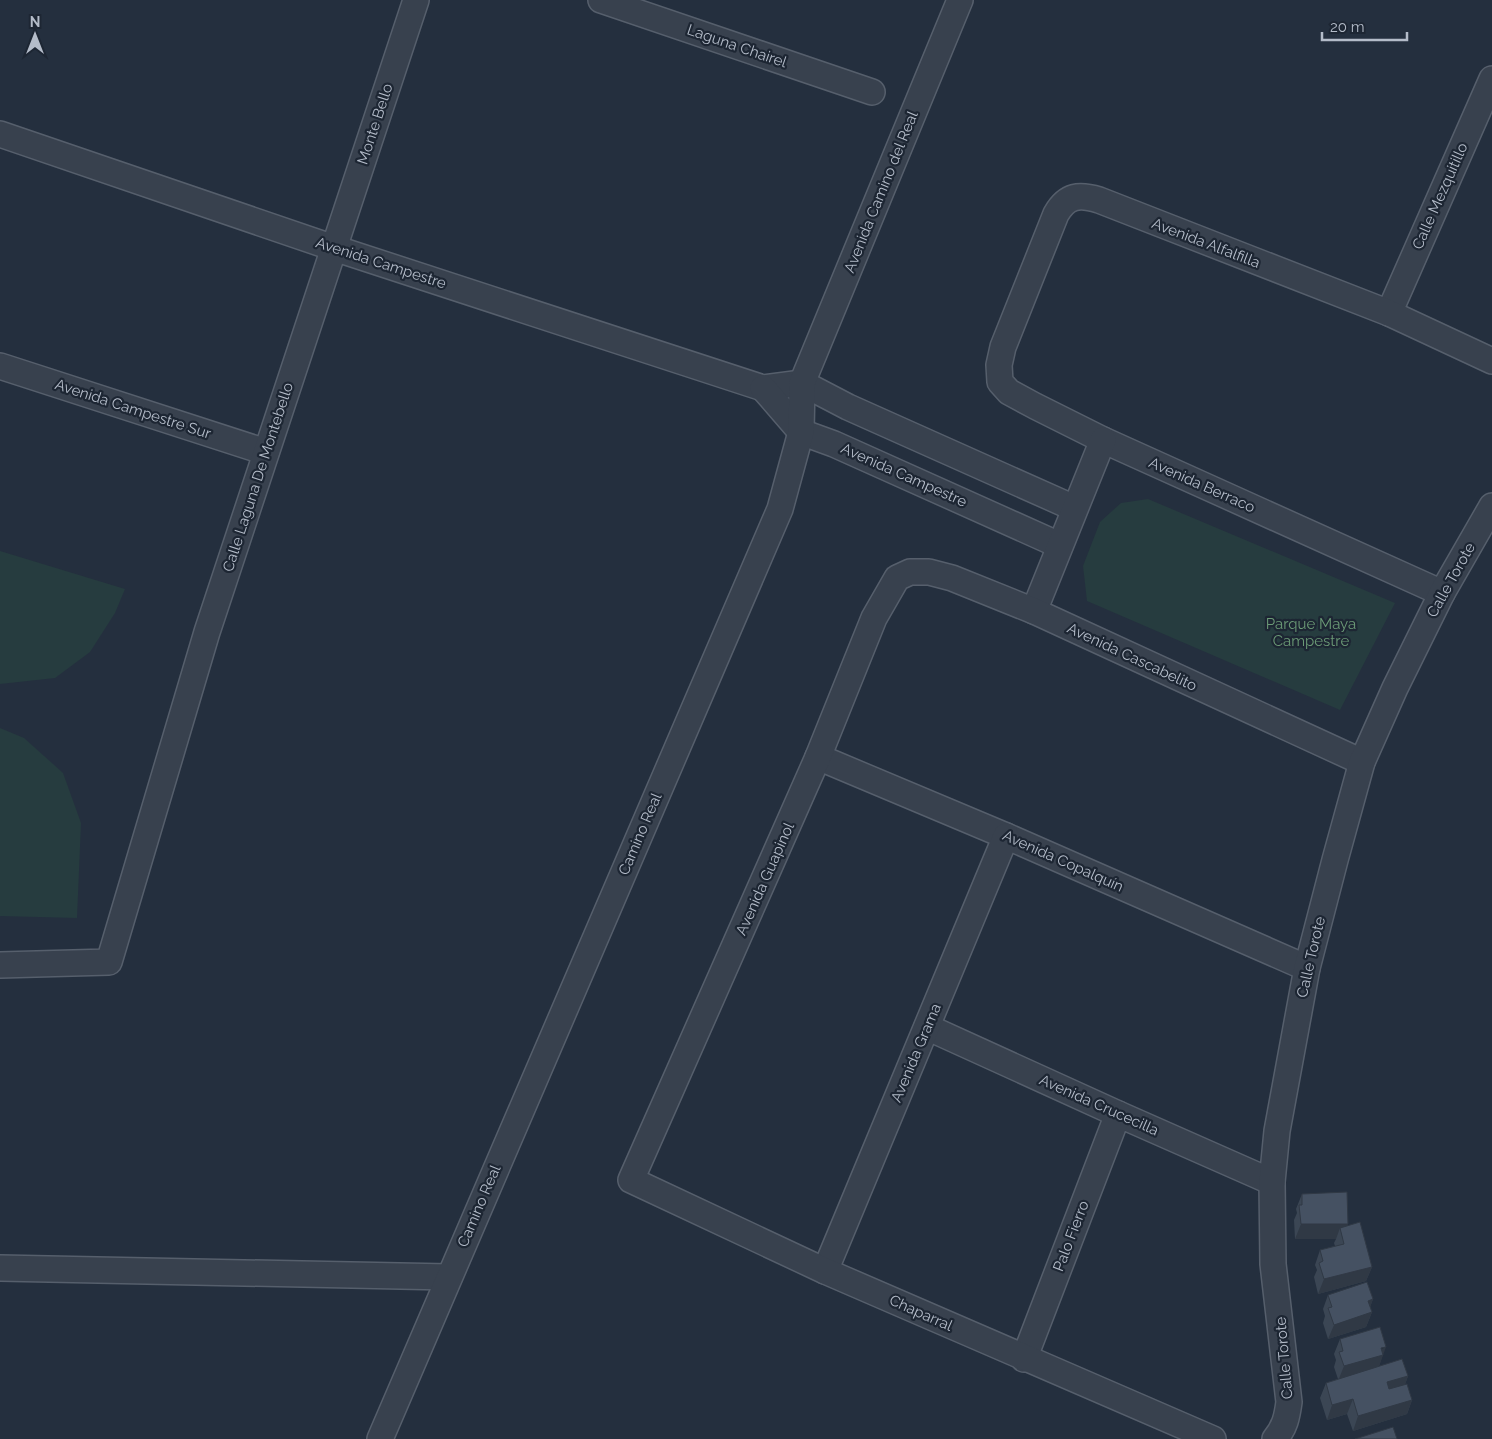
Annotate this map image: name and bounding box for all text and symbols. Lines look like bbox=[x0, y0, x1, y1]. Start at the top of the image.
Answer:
north arrow bbox=[10, 10, 60, 60]
scale bar bbox=[1322, 10, 1407, 42]
text: N bbox=[30, 14, 40, 30]
text: 20 m bbox=[1330, 18, 1365, 36]
street label: Laguna Chairel bbox=[685, 21, 790, 72]
street label: Monte Bello bbox=[353, 81, 397, 167]
street label: Avenida Camino del Real bbox=[840, 108, 922, 275]
street label: Calle Mezquitillo bbox=[1408, 140, 1472, 252]
street label: Avenida Alfalfilla bbox=[1149, 214, 1263, 272]
street label: Avenida Campestre bbox=[314, 233, 449, 293]
street label: Avenida Campestre Sur bbox=[53, 375, 214, 443]
street label: Calle Laguna De Montebello bbox=[219, 380, 297, 574]
street label: Avenida Campestre bbox=[838, 439, 970, 511]
street label: Avenida Berraco bbox=[1146, 454, 1258, 516]
street label: Calle Torote bbox=[1423, 539, 1479, 621]
park label: Parque Maya Campestre bbox=[1266, 615, 1356, 650]
street label: Avenida Cascabelito bbox=[1064, 619, 1200, 695]
street label: Camino Real bbox=[615, 789, 666, 878]
street label: Avenida Guapinol bbox=[732, 819, 798, 938]
street label: Avenida Copalquín bbox=[1000, 826, 1126, 896]
street label: Calle Torote bbox=[1293, 914, 1329, 999]
street label: Avenida Grama bbox=[887, 1001, 945, 1105]
street label: Avenida Crucecilla bbox=[1037, 1071, 1161, 1139]
street label: Camino Real bbox=[454, 1161, 505, 1250]
street label: Palo Fierro bbox=[1049, 1198, 1093, 1274]
street label: Chaparral bbox=[887, 1291, 956, 1335]
street label: Calle Torote bbox=[1271, 1316, 1297, 1400]

